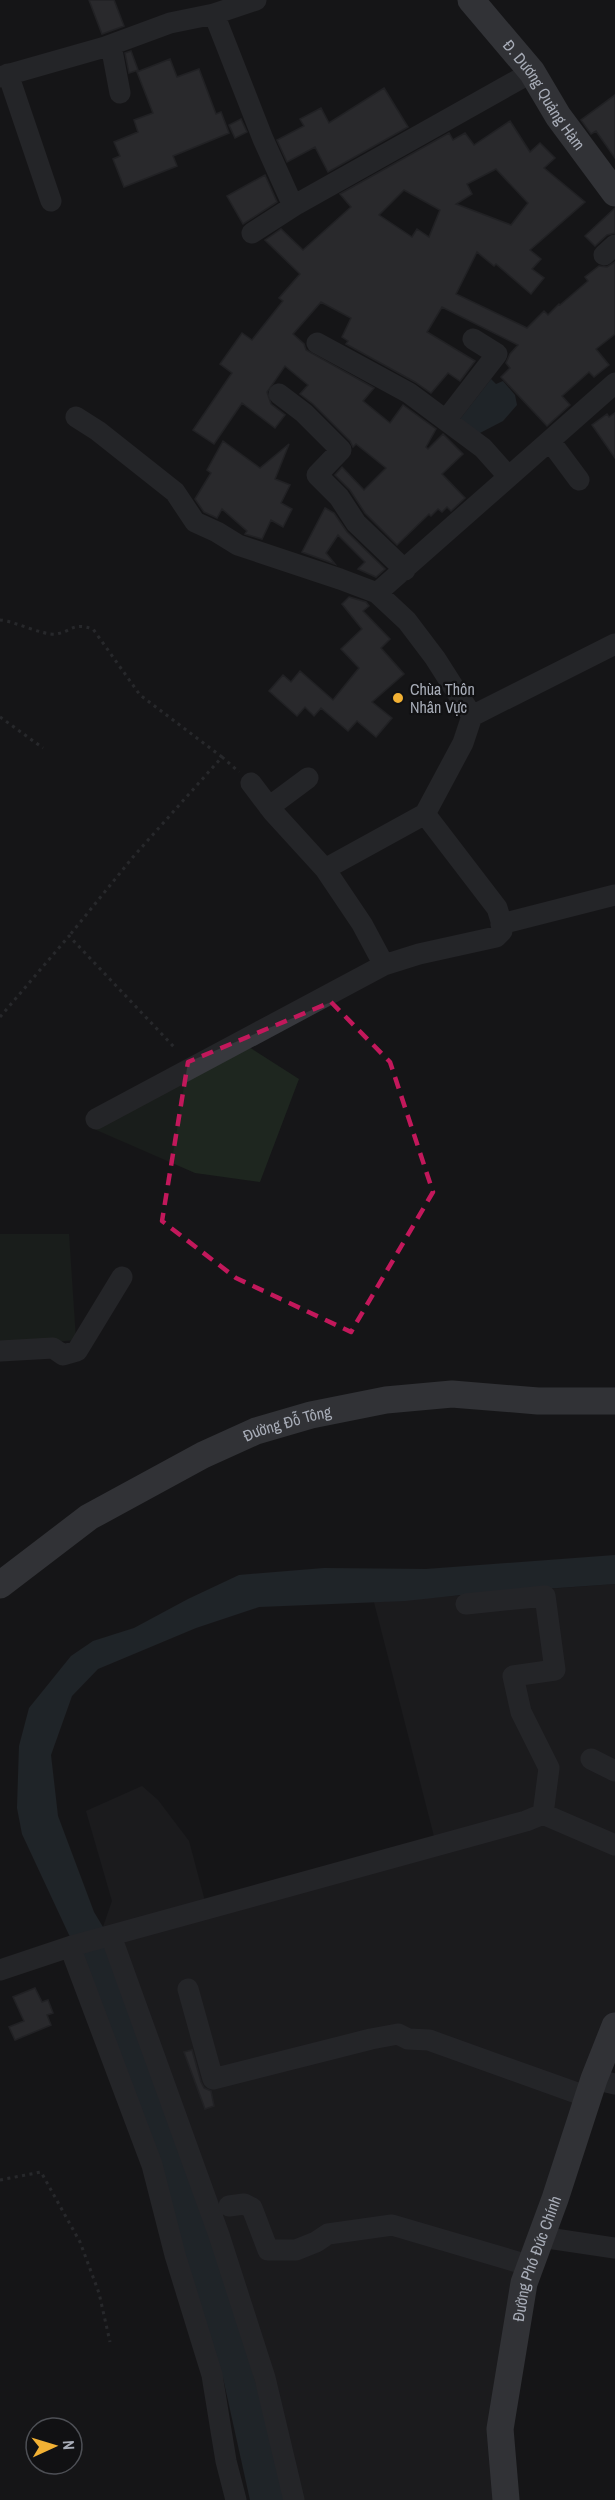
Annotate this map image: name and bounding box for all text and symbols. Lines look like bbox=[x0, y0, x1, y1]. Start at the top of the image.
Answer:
street label: Đ. Dương Quảng Hàm bbox=[498, 35, 590, 154]
place label: Chùa Thôn Nhân Vực bbox=[410, 678, 475, 718]
marker: Chùa Thôn Nhân Vực bbox=[391, 691, 405, 705]
street label: Đường Đỗ Tông bbox=[239, 1400, 334, 1447]
street label: Đường Phó Đức Chính bbox=[507, 2192, 566, 2323]
north arrow bbox=[24, 2416, 84, 2476]
text: N bbox=[58, 2439, 80, 2450]

